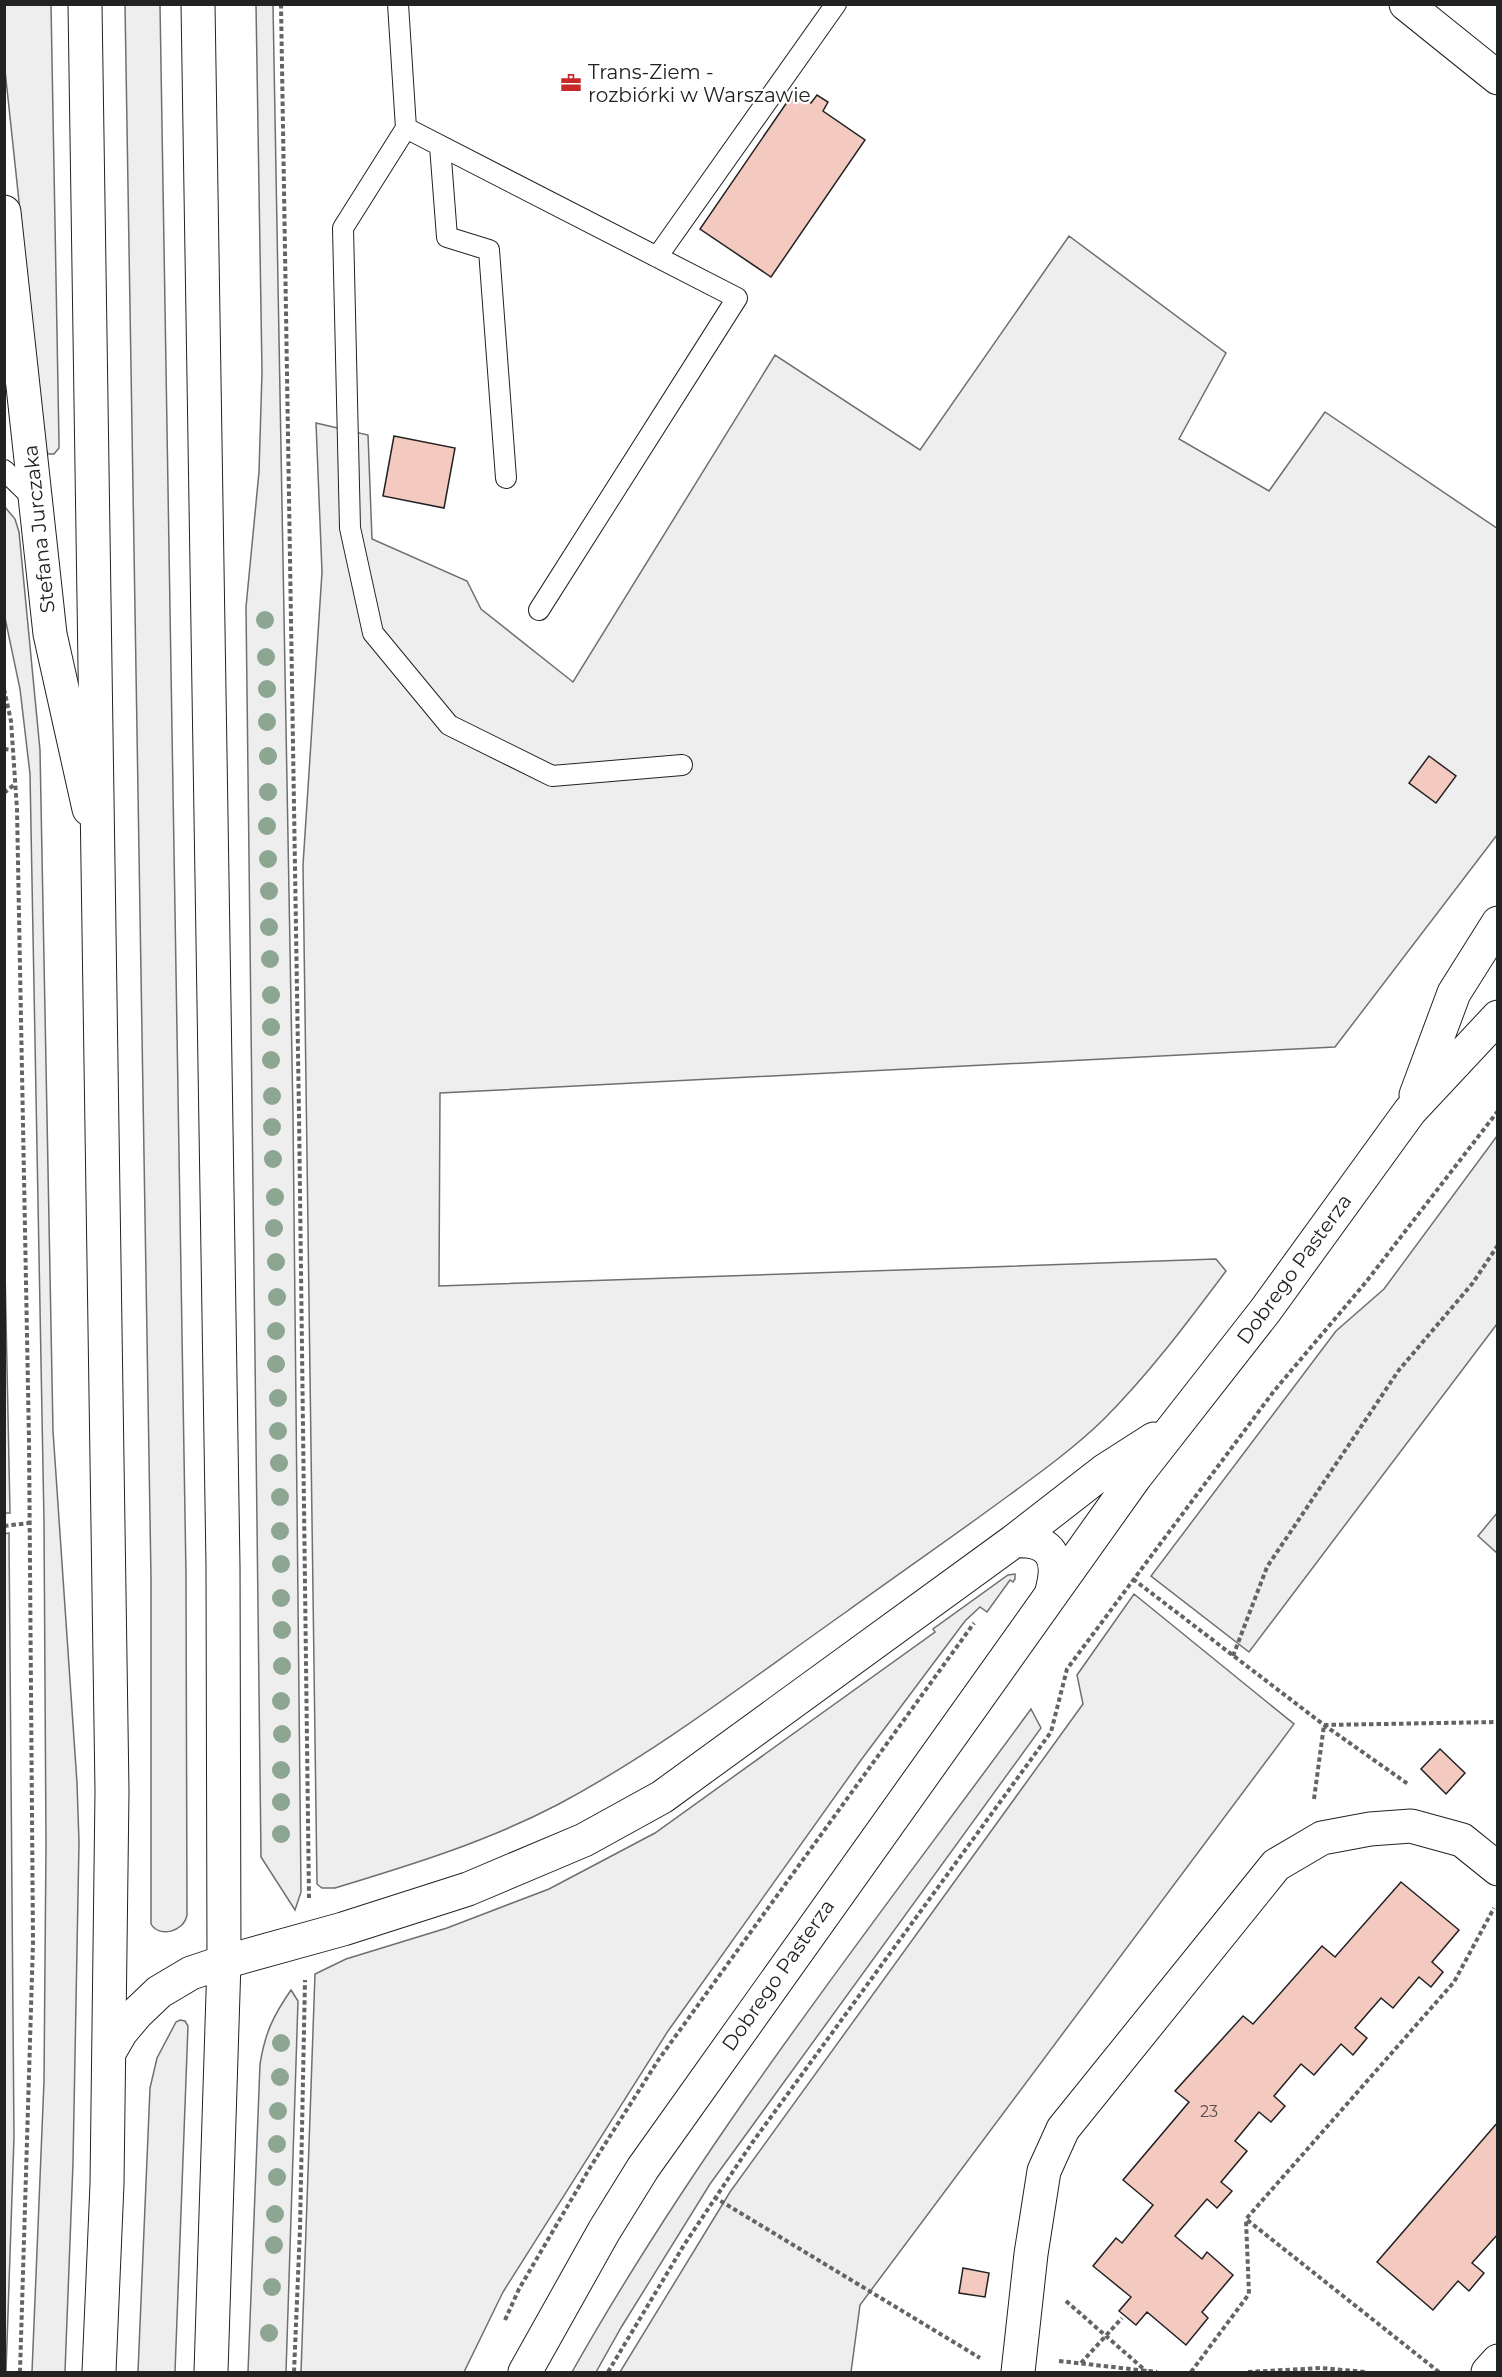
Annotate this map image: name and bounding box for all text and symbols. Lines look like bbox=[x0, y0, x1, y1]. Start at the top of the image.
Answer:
place label: Trans-Ziem - rozbiórki w Warszawie bbox=[588, 60, 811, 107]
office icon: Trans-Ziem - rozbiórki w Warszawie bbox=[559, 71, 583, 95]
street label: Stefana Jurczaka bbox=[18, 444, 60, 614]
street label: Dobrego Pasterza bbox=[1232, 1189, 1356, 1349]
street label: Dobrego Pasterza bbox=[717, 1895, 839, 2055]
house number: 23 bbox=[1200, 2102, 1218, 2121]

